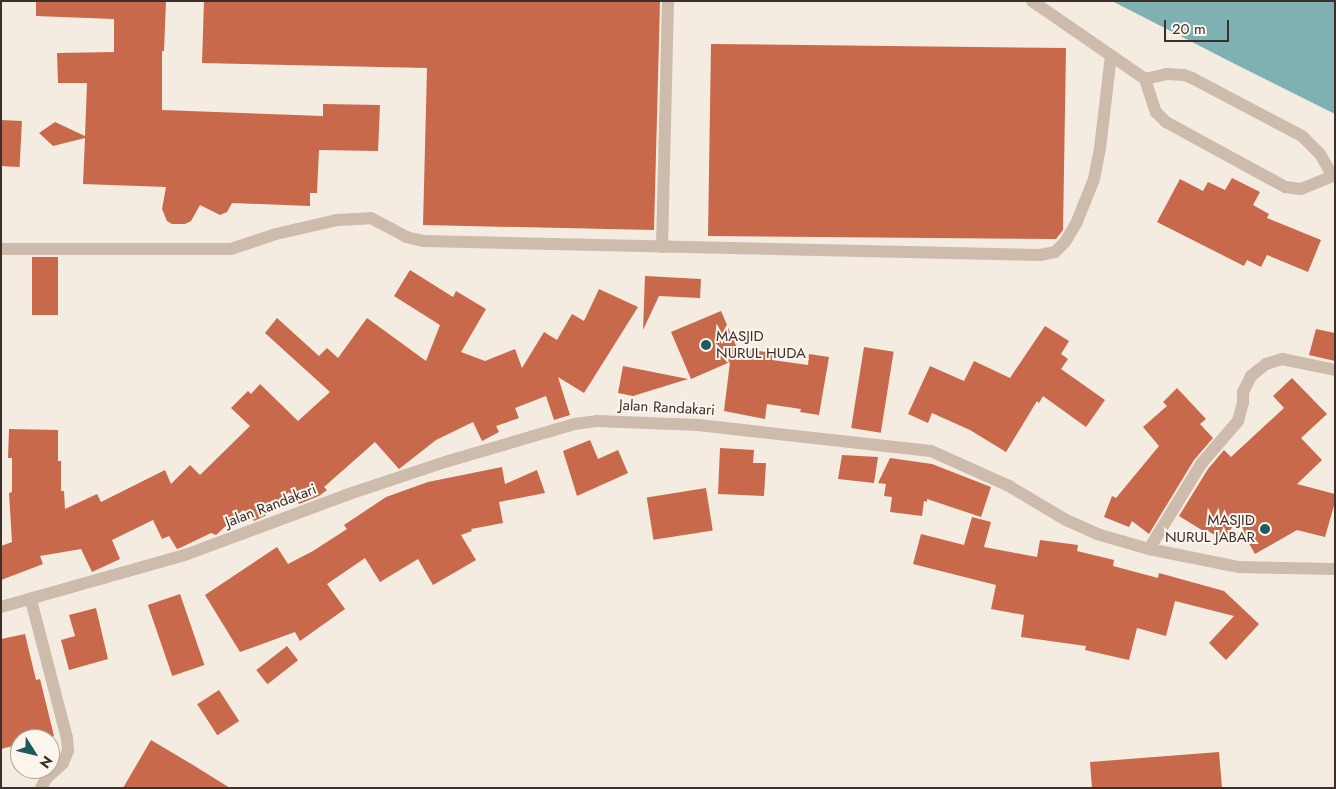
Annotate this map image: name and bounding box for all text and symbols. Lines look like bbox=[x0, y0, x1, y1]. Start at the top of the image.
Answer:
scale bar bbox=[1166, 10, 1231, 42]
text: 20 m bbox=[1172, 18, 1206, 40]
place label: MASJID NURUL HUDA bbox=[716, 327, 806, 362]
marker: MASJID NURUL HUDA bbox=[700, 339, 712, 351]
street label: Jalan Randakari bbox=[619, 397, 715, 419]
street label: Jalan Randakari bbox=[223, 480, 319, 532]
place label: MASJID NURUL JABAR bbox=[1165, 511, 1255, 546]
marker: MASJID NURUL JABAR bbox=[1259, 523, 1271, 535]
north arrow bbox=[10, 729, 60, 779]
text: N bbox=[35, 752, 58, 773]

